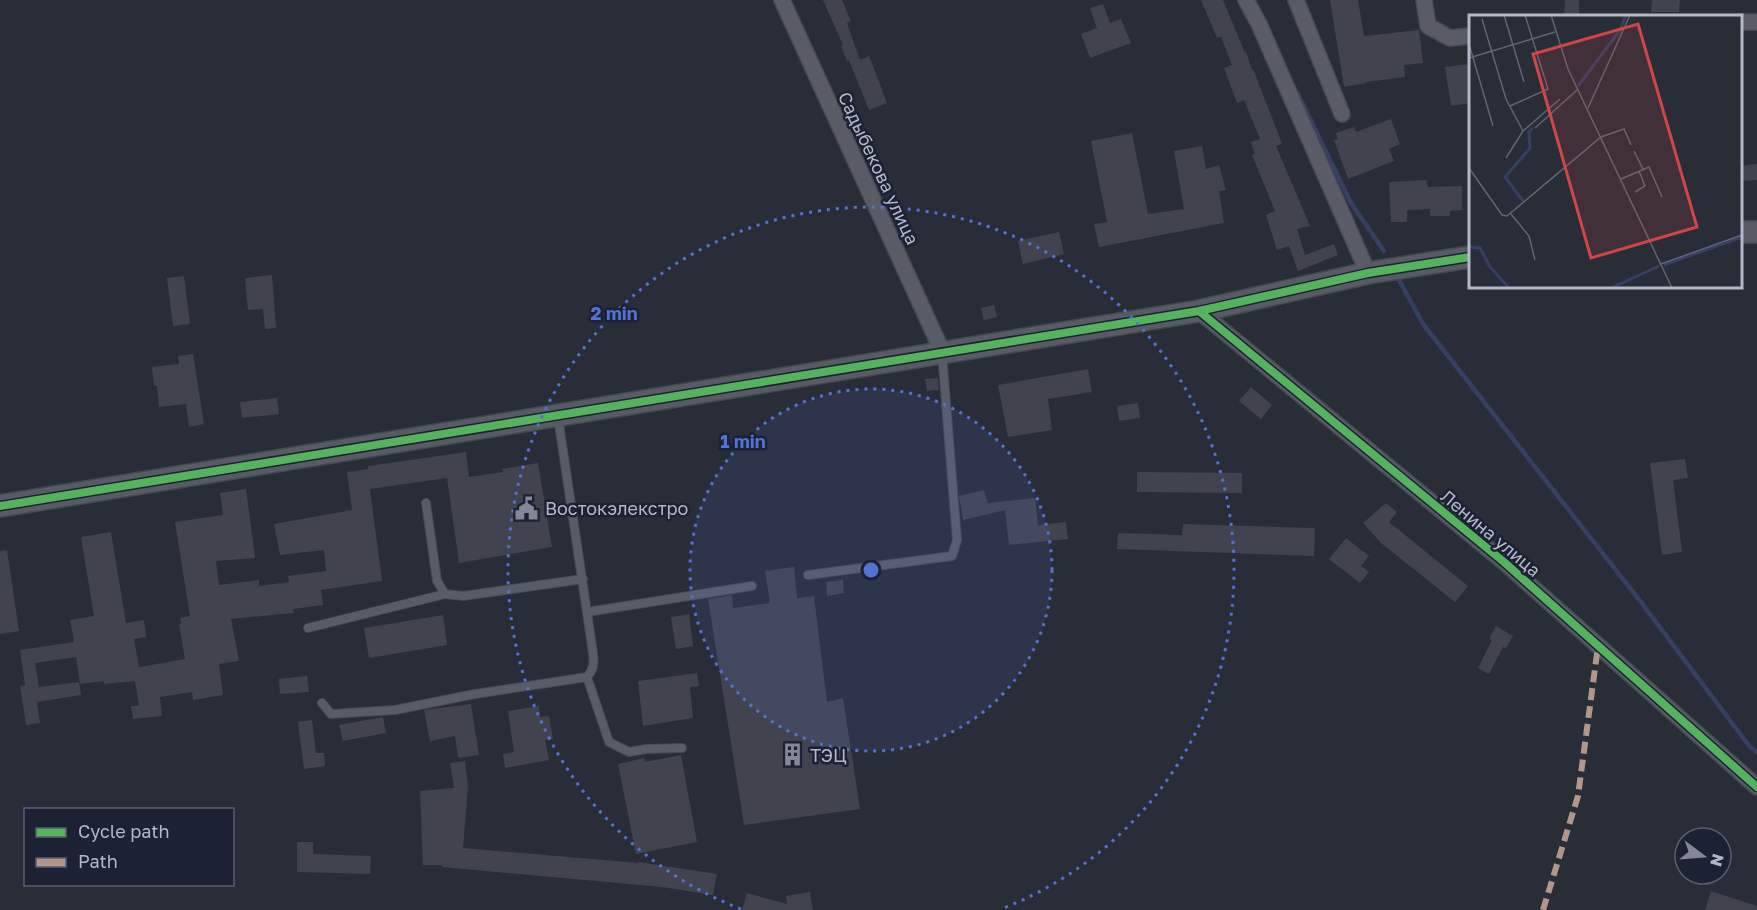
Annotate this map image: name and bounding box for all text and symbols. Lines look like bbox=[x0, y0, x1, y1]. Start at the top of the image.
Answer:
inset map bbox=[1469, 15, 1742, 288]
street label: Садыбекова улица bbox=[834, 88, 924, 248]
text: 2 min bbox=[590, 302, 638, 324]
text: 1 min bbox=[720, 430, 766, 452]
street label: Ленина улица bbox=[1437, 485, 1545, 581]
public building icon: Востокэлекстро bbox=[514, 495, 540, 521]
place label: Востокэлекстро bbox=[545, 497, 688, 519]
centre of rings bbox=[861, 560, 881, 580]
building icon: ТЭЦ bbox=[779, 742, 805, 768]
place label: ТЭЦ bbox=[810, 744, 847, 766]
legend bbox=[24, 808, 234, 886]
text: Cycle path bbox=[78, 820, 170, 842]
north arrow bbox=[1673, 826, 1733, 886]
text: Path bbox=[78, 850, 118, 872]
text: N bbox=[1706, 852, 1729, 869]

